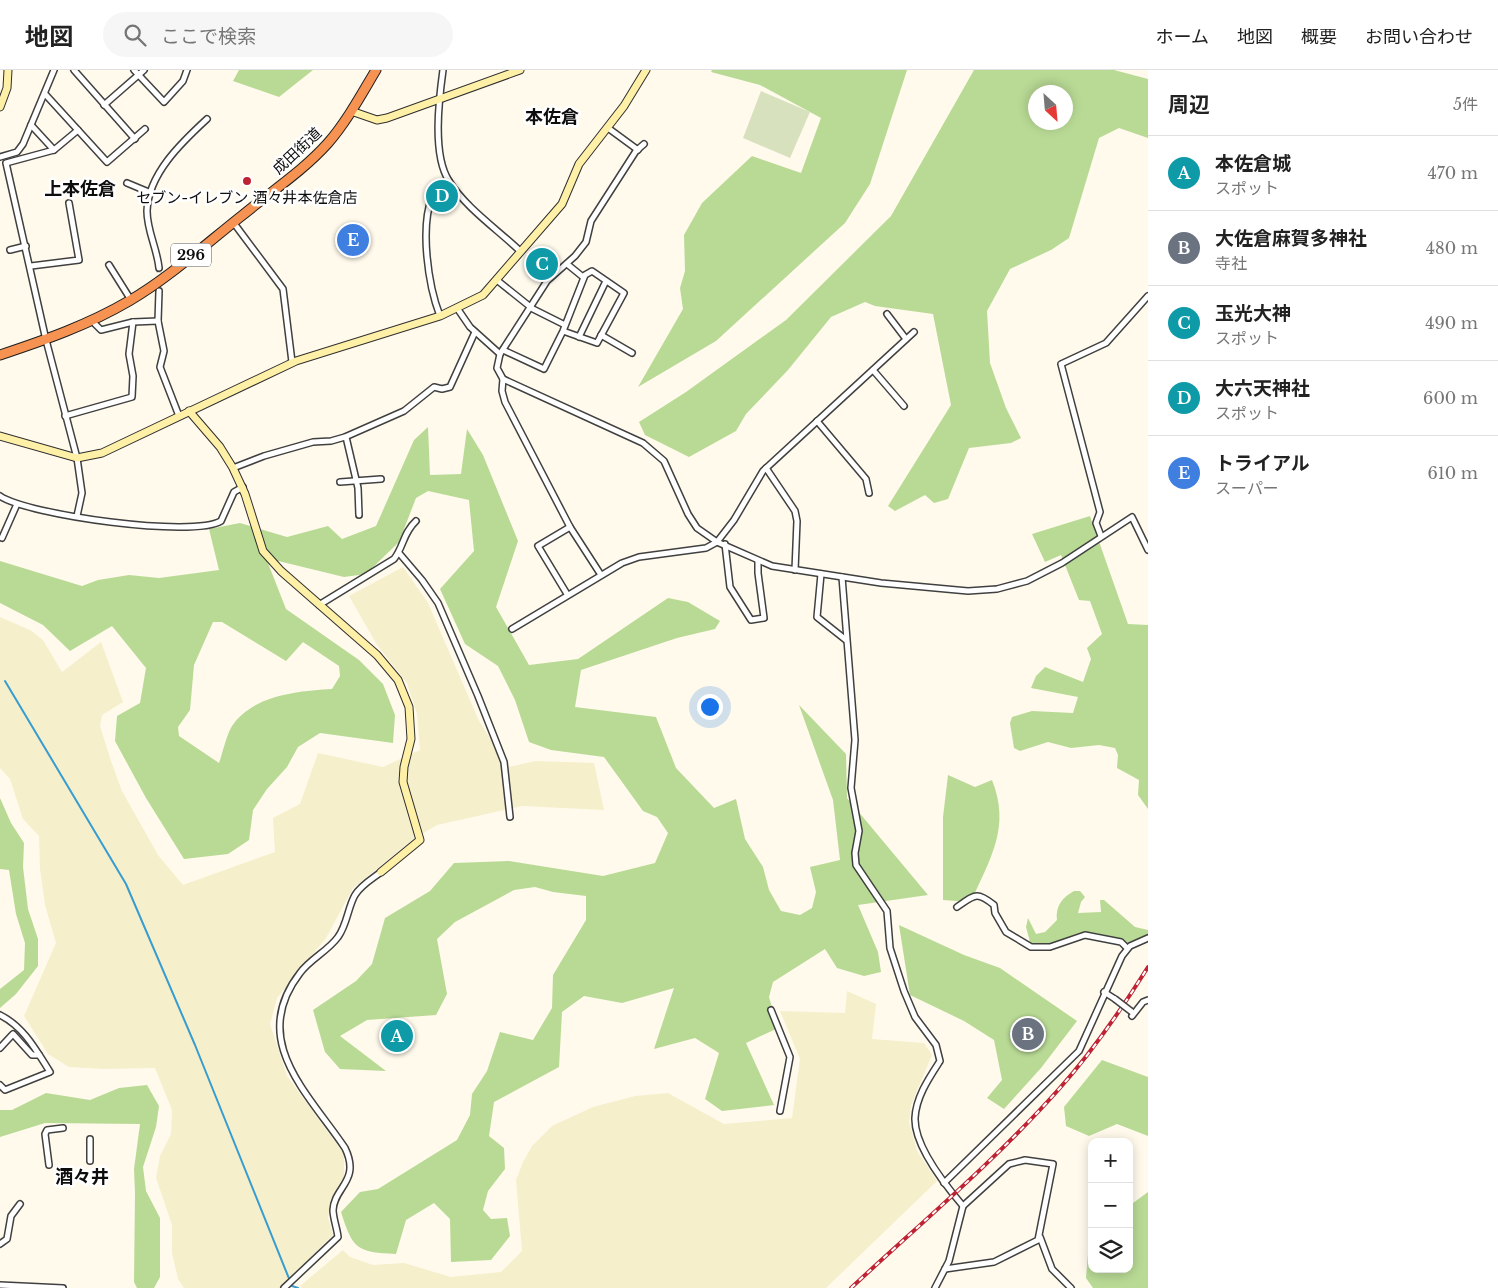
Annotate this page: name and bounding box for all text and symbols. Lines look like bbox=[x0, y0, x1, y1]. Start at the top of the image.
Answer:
search box bbox=[103, 12, 453, 57]
icon: search bbox=[121, 21, 149, 49]
text: 地図 bbox=[25, 22, 73, 51]
text: ここで検索 bbox=[161, 25, 256, 48]
text: ホーム bbox=[1156, 26, 1209, 48]
text: 地図 bbox=[1237, 26, 1273, 48]
text: 概要 bbox=[1301, 26, 1337, 48]
text: お問い合わせ bbox=[1365, 26, 1473, 48]
north arrow bbox=[1028, 85, 1073, 130]
text: 周辺 bbox=[1168, 92, 1210, 118]
text: 5件 bbox=[1453, 94, 1478, 114]
district label: 本佐倉 bbox=[525, 106, 579, 128]
street label: 成田街道 bbox=[268, 123, 325, 178]
text: 本佐倉城 bbox=[1215, 152, 1291, 175]
text: A bbox=[1178, 163, 1190, 183]
text: 470 m bbox=[1427, 163, 1478, 183]
marker: セブン-イレブン 酒々井本佐倉店 bbox=[241, 175, 253, 187]
pin: D bbox=[426, 177, 458, 215]
district label: 上本佐倉 bbox=[44, 178, 116, 200]
text: スポット bbox=[1215, 178, 1279, 198]
place label: セブン-イレブン 酒々井本佐倉店 bbox=[136, 188, 358, 207]
pin: E bbox=[337, 221, 369, 259]
text: 大佐倉麻賀多神社 bbox=[1215, 227, 1367, 250]
text: B bbox=[1178, 238, 1190, 258]
text: 480 m bbox=[1426, 238, 1478, 258]
road number: 296 bbox=[171, 244, 211, 266]
pin: C bbox=[526, 245, 558, 283]
text: 寺社 bbox=[1215, 253, 1247, 273]
text: 玉光大神 bbox=[1215, 302, 1291, 325]
text: C bbox=[1177, 313, 1191, 333]
text: 490 m bbox=[1425, 313, 1478, 333]
text: スポット bbox=[1215, 328, 1279, 348]
text: 大六天神社 bbox=[1215, 377, 1310, 400]
text: D bbox=[1177, 388, 1191, 408]
text: 600 m bbox=[1423, 388, 1478, 408]
text: スポット bbox=[1215, 403, 1279, 423]
text: トライアル bbox=[1215, 452, 1310, 475]
text: E bbox=[1178, 463, 1190, 483]
text: 610 m bbox=[1427, 463, 1478, 483]
text: スーパー bbox=[1215, 478, 1279, 498]
your location bbox=[697, 694, 723, 720]
pin: B bbox=[1012, 1015, 1044, 1053]
pin: A bbox=[381, 1017, 413, 1055]
map controls bbox=[1088, 1138, 1133, 1273]
button: + bbox=[1088, 1138, 1133, 1183]
district label: 酒々井 bbox=[55, 1166, 109, 1188]
button: − bbox=[1088, 1183, 1133, 1228]
button: layers bbox=[1088, 1228, 1133, 1273]

